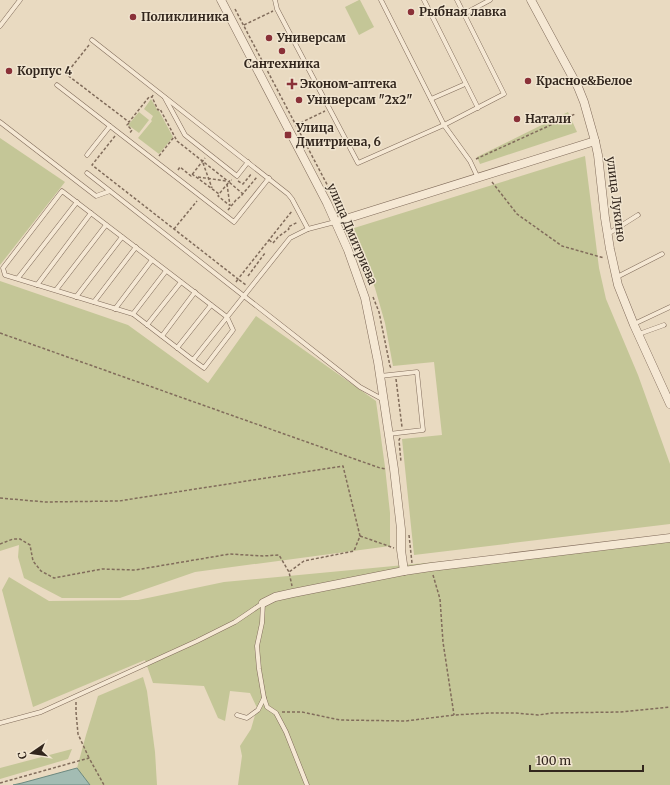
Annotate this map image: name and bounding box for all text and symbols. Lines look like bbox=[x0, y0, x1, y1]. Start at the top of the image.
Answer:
place label: Рыбная лавка bbox=[419, 4, 507, 19]
marker: Рыбная лавка bbox=[406, 7, 416, 17]
place label: Поликлиника bbox=[141, 9, 229, 24]
marker: Поликлиника bbox=[128, 12, 138, 22]
place label: Универсам bbox=[276, 30, 346, 45]
marker: Универсам bbox=[264, 33, 274, 43]
marker: Сантехника bbox=[277, 46, 287, 56]
place label: Сантехника bbox=[244, 56, 320, 71]
place label: Корпус 4 bbox=[17, 63, 72, 78]
marker: Корпус 4 bbox=[4, 66, 14, 76]
place label: Красное&Белое bbox=[536, 73, 633, 88]
place label: Эконом-аптека bbox=[300, 76, 397, 91]
marker: Красное&Белое bbox=[523, 76, 533, 86]
marker: Эконом-аптека bbox=[287, 79, 297, 89]
place label: Универсам "2x2" bbox=[306, 92, 413, 107]
marker: Универсам "2x2" bbox=[294, 95, 304, 105]
place label: Натали bbox=[525, 111, 572, 126]
marker: Натали bbox=[512, 114, 522, 124]
place label: Улица Дмитриева, 6 bbox=[295, 120, 381, 149]
marker: Улица Дмитриева, 6 bbox=[283, 130, 293, 140]
street label: улица Лукино bbox=[604, 155, 629, 242]
street label: улица Дмитриева bbox=[324, 181, 381, 287]
north arrow bbox=[12, 733, 52, 773]
scale bar bbox=[530, 747, 643, 773]
text: С bbox=[15, 750, 30, 760]
text: 100 m bbox=[536, 753, 571, 768]

